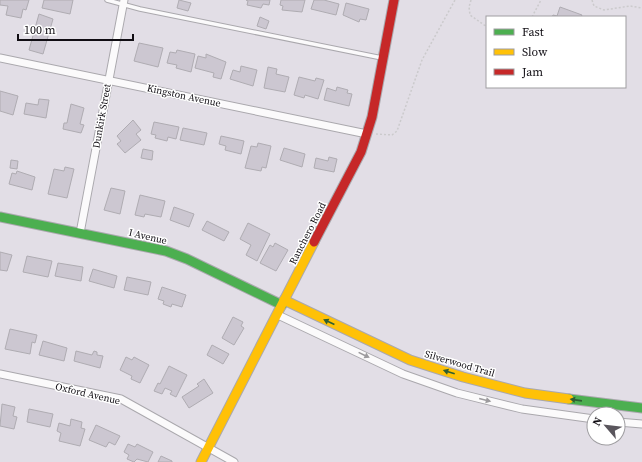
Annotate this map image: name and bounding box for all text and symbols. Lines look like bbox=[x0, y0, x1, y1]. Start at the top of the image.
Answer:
scale bar bbox=[18, 16, 133, 42]
legend bbox=[486, 16, 626, 88]
text: 100 m bbox=[24, 22, 56, 38]
text: Fast bbox=[522, 24, 544, 40]
text: Slow bbox=[522, 44, 548, 60]
text: Jam bbox=[521, 64, 543, 80]
street label: Kingston Avenue bbox=[146, 81, 222, 110]
street label: Dunkirk Street bbox=[89, 82, 114, 149]
street label: Ranchero Road bbox=[286, 200, 329, 267]
street label: I Avenue bbox=[127, 226, 168, 247]
one-way arrow bbox=[324, 319, 335, 325]
street label: Silverwood Trail bbox=[423, 347, 496, 380]
one-way arrow bbox=[358, 352, 369, 358]
one-way arrow bbox=[442, 369, 454, 375]
street label: Oxford Avenue bbox=[54, 380, 122, 407]
one-way arrow bbox=[479, 397, 491, 403]
one-way arrow bbox=[569, 397, 582, 403]
north arrow bbox=[586, 406, 626, 446]
text: N bbox=[589, 414, 606, 429]

